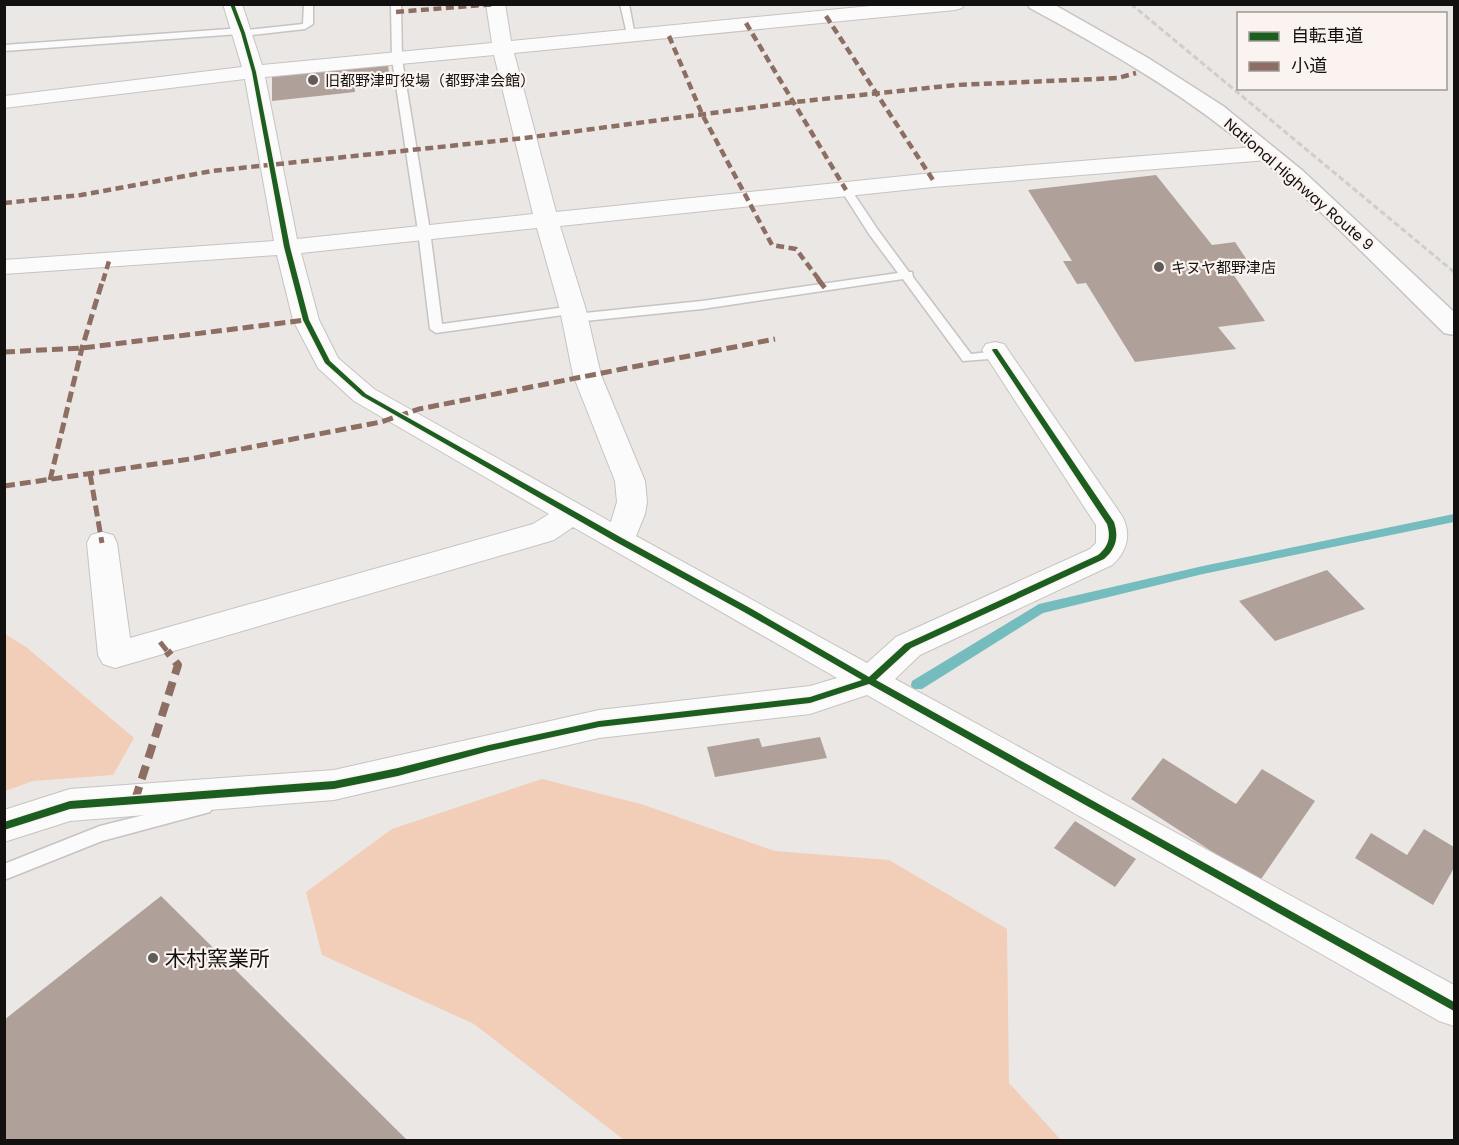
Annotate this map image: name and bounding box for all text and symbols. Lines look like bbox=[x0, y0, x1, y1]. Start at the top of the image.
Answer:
legend bbox=[1237, 12, 1447, 90]
text: 自転車道 bbox=[1291, 23, 1363, 48]
text: 小道 bbox=[1291, 53, 1327, 78]
place label: 旧都野津町役場（都野津会館） bbox=[325, 70, 535, 91]
marker: 旧都野津町役場（都野津会館） bbox=[306, 73, 320, 87]
street label: National Highway Route 9 bbox=[1220, 113, 1378, 255]
place label: キヌヤ都野津店 bbox=[1171, 257, 1276, 278]
marker: キヌヤ都野津店 bbox=[1152, 260, 1166, 274]
place label: 木村窯業所 bbox=[165, 944, 270, 973]
marker: 木村窯業所 bbox=[146, 951, 160, 965]

